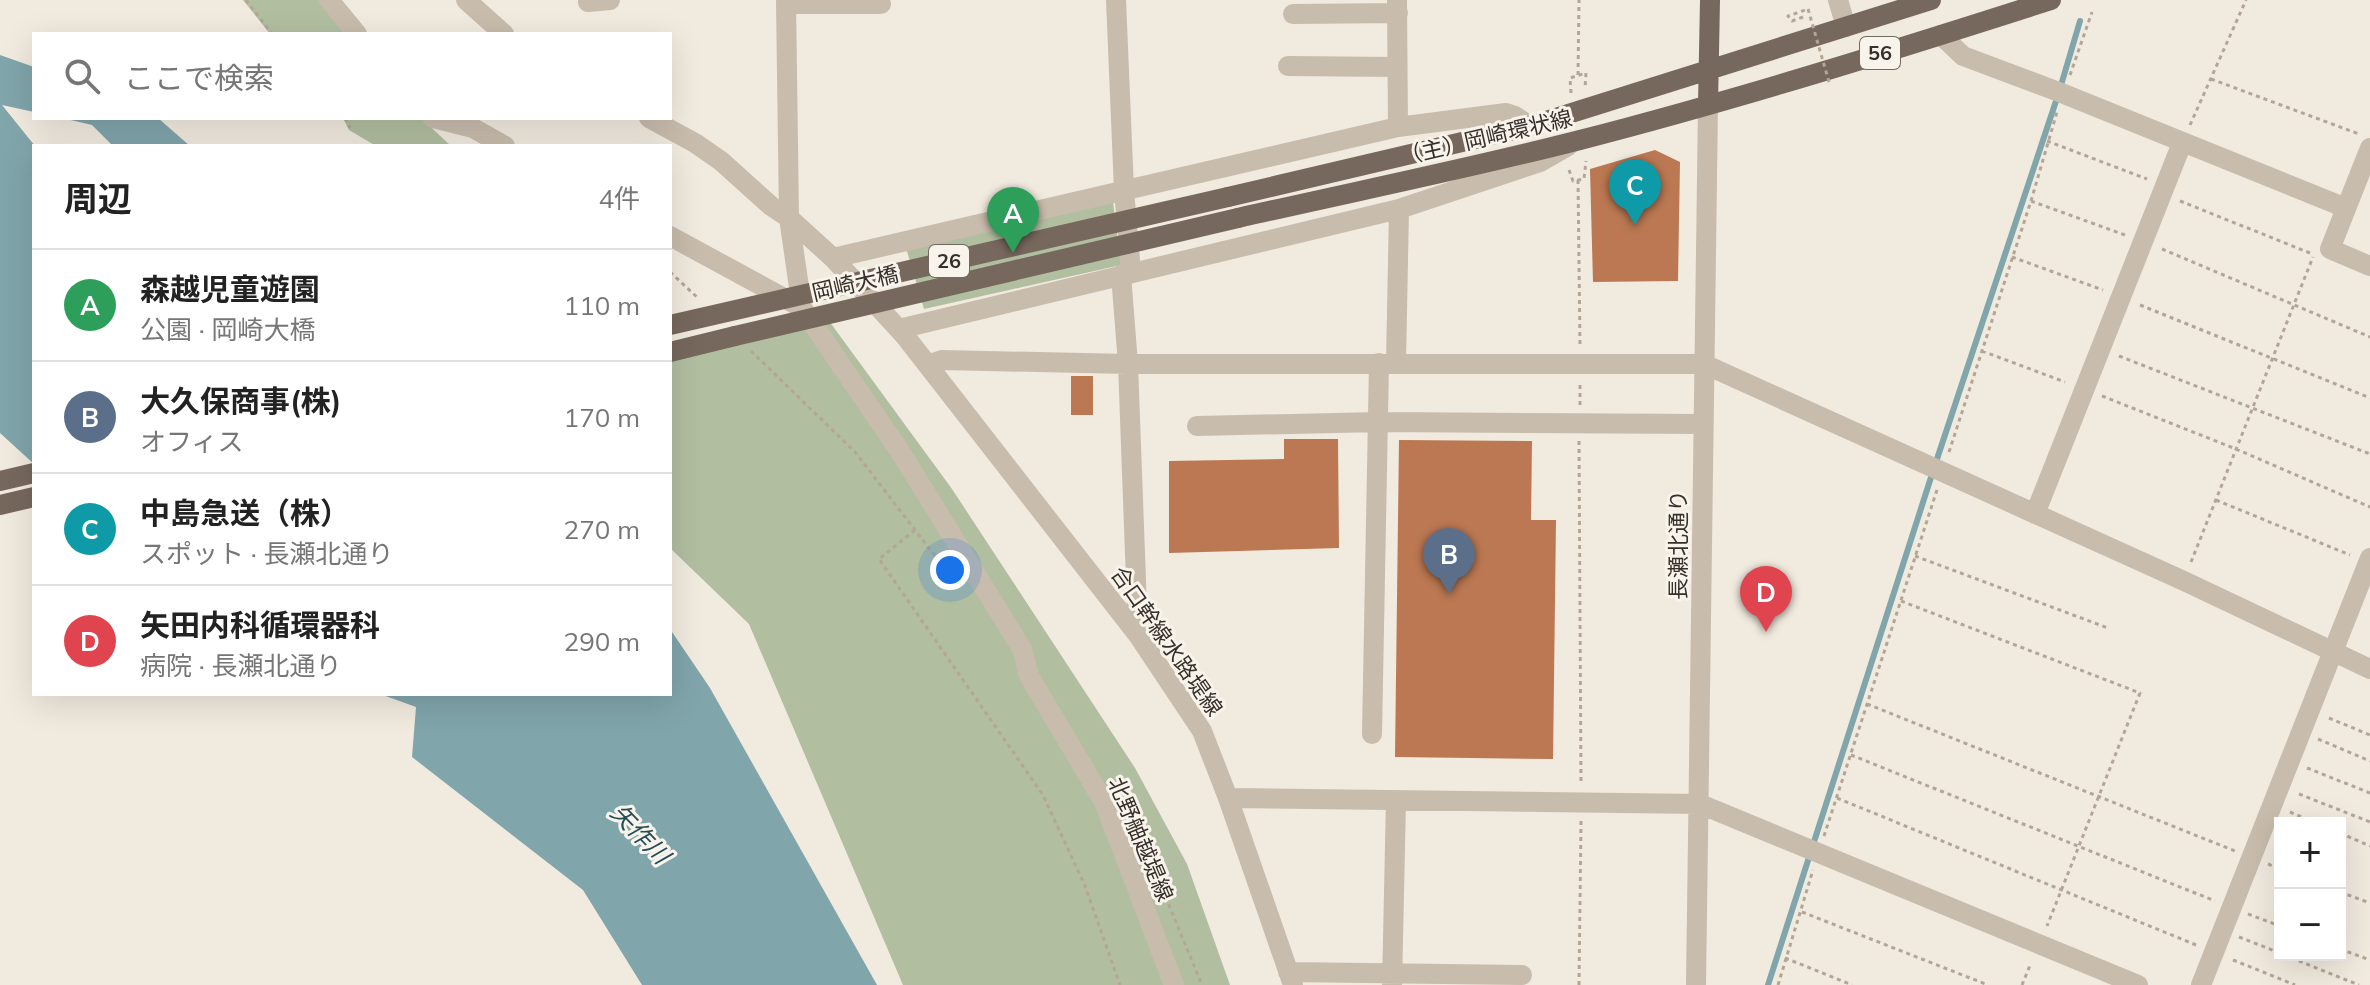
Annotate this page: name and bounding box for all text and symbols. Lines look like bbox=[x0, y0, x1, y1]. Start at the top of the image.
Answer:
search box bbox=[32, 32, 672, 120]
road number: 56 bbox=[1860, 37, 1900, 69]
icon: search bbox=[60, 54, 104, 98]
text: ここで検索 bbox=[124, 59, 274, 97]
street label: （主）岡崎環状線 bbox=[1397, 104, 1575, 170]
pin: C bbox=[1609, 159, 1661, 225]
text: 周辺 bbox=[64, 177, 132, 220]
text: 4件 bbox=[598, 182, 640, 215]
pin: A bbox=[987, 187, 1039, 253]
road number: 26 bbox=[929, 245, 969, 277]
street label: 岡崎大橋 bbox=[809, 259, 901, 307]
text: 森越児童遊園 bbox=[140, 270, 320, 308]
text: A bbox=[80, 289, 100, 322]
text: 110 m bbox=[564, 289, 640, 322]
text: 公園 · 岡崎大橋 bbox=[140, 313, 316, 346]
text: 大久保商事(株) bbox=[140, 382, 341, 420]
text: B bbox=[81, 401, 99, 434]
text: 170 m bbox=[564, 401, 640, 434]
text: オフィス bbox=[140, 425, 243, 458]
street label: 長瀬北通り bbox=[1664, 490, 1692, 600]
text: 中島急送（株） bbox=[140, 494, 350, 532]
text: C bbox=[81, 513, 99, 546]
text: 270 m bbox=[564, 513, 640, 546]
pin: B bbox=[1423, 528, 1475, 594]
text: スポット · 長瀬北通り bbox=[140, 537, 394, 570]
your location bbox=[930, 550, 970, 590]
street label: 合口幹線水路堤線 bbox=[1105, 561, 1229, 721]
pin: D bbox=[1740, 566, 1792, 632]
text: 矢田内科循環器科 bbox=[140, 606, 380, 644]
text: D bbox=[80, 625, 100, 658]
text: 290 m bbox=[564, 625, 640, 658]
text: 病院 · 長瀬北通り bbox=[140, 649, 342, 682]
street label: 北野舳越堤線 bbox=[1102, 773, 1180, 905]
water label: 矢作川 bbox=[605, 797, 679, 872]
map controls bbox=[2274, 817, 2346, 961]
button: + bbox=[2274, 817, 2346, 889]
button: − bbox=[2274, 889, 2346, 961]

